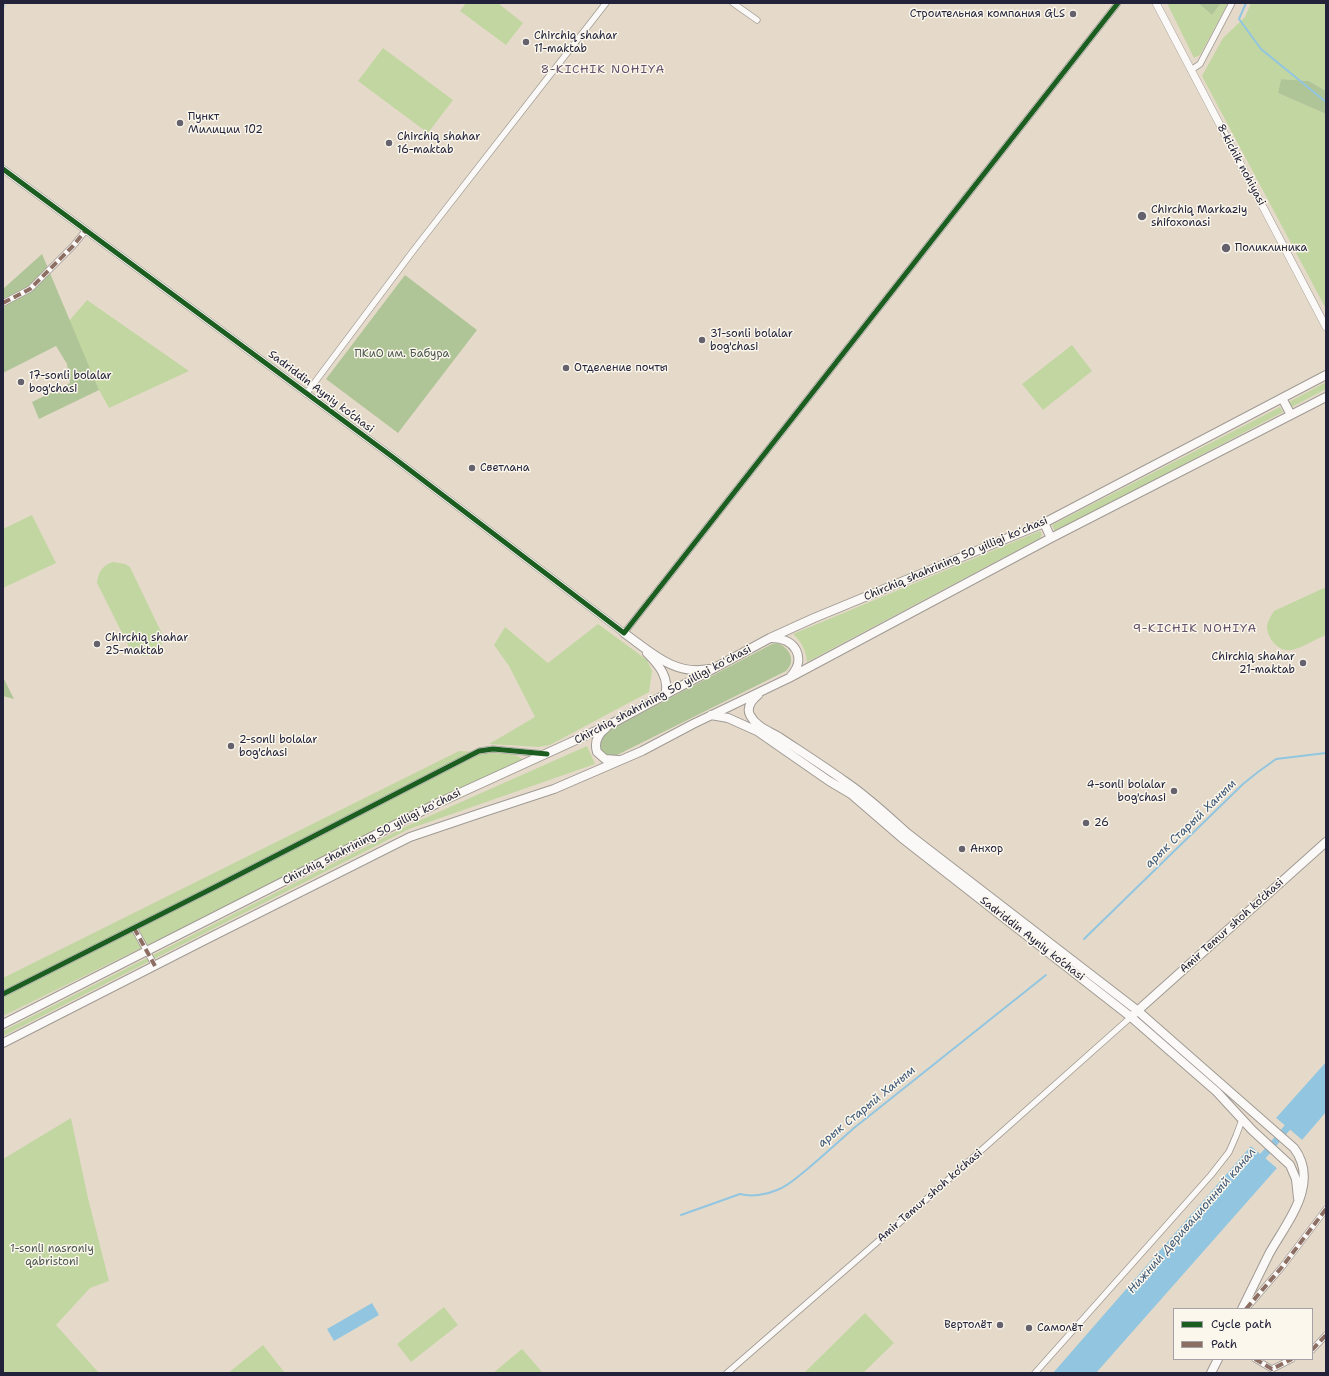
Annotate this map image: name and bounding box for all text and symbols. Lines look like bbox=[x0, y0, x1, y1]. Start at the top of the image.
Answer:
place label: Строительная компания GLS bbox=[910, 7, 1065, 21]
marker: Строительная компания GLS bbox=[1068, 9, 1078, 19]
place label: Chirchiq shahar 11-maktab bbox=[534, 29, 617, 55]
marker: Chirchiq shahar 11-maktab bbox=[521, 37, 531, 47]
district label: 8-KICHIK NOHIYA bbox=[541, 63, 665, 77]
place label: Пункт Милиции 102 bbox=[188, 110, 263, 136]
marker: Пункт Милиции 102 bbox=[175, 118, 185, 128]
street label: 8-kichik nohiyasi bbox=[1214, 122, 1268, 208]
place label: Chirchiq shahar 16-maktab bbox=[397, 130, 480, 156]
marker: Chirchiq shahar 16-maktab bbox=[384, 138, 394, 148]
place label: Chirchiq Markaziy shifoxonasi bbox=[1151, 203, 1247, 229]
marker: Chirchiq Markaziy shifoxonasi bbox=[1136, 210, 1148, 222]
place label: Поликлиника bbox=[1235, 241, 1307, 255]
marker: Поликлиника bbox=[1220, 242, 1232, 254]
place label: 31-sonli bolalar bog'chasi bbox=[710, 327, 793, 353]
marker: 31-sonli bolalar bog'chasi bbox=[697, 335, 707, 345]
park label: ПКиО им. Бабура bbox=[355, 347, 449, 361]
street label: Sadriddin Ayniy ko‘chasi bbox=[266, 348, 376, 436]
place label: Отделение почты bbox=[574, 361, 668, 375]
marker: Отделение почты bbox=[561, 363, 571, 373]
place label: 17-sonli bolalar bog'chasi bbox=[29, 369, 112, 395]
marker: 17-sonli bolalar bog'chasi bbox=[16, 377, 26, 387]
place label: Светлана bbox=[480, 461, 530, 475]
marker: Светлана bbox=[467, 463, 477, 473]
street label: Chirchiq shahrining 50 yilligi koʻchasi bbox=[862, 514, 1050, 604]
district label: 9-KICHIK NOHIYA bbox=[1133, 622, 1257, 636]
place label: Chirchiq shahar 25-maktab bbox=[105, 631, 188, 657]
marker: Chirchiq shahar 25-maktab bbox=[92, 639, 102, 649]
street label: Chirchiq shahrining 50 yilligi koʻchasi bbox=[572, 643, 754, 747]
place label: Chirchiq shahar 21-maktab bbox=[1212, 650, 1295, 676]
marker: Chirchiq shahar 21-maktab bbox=[1298, 658, 1308, 668]
place label: 2-sonli bolalar bog'chasi bbox=[239, 733, 317, 759]
marker: 2-sonli bolalar bog'chasi bbox=[226, 741, 236, 751]
water label: арык Старый Ханым bbox=[1142, 777, 1240, 871]
place label: 4-sonli bolalar bog'chasi bbox=[1087, 778, 1166, 804]
street label: Chirchiq shahrining 50 yilligi koʻchasi bbox=[281, 786, 463, 888]
marker: 4-sonli bolalar bog'chasi bbox=[1169, 786, 1179, 796]
place label: 26 bbox=[1094, 816, 1109, 830]
marker: 26 bbox=[1081, 818, 1091, 828]
place label: Анхор bbox=[970, 842, 1003, 856]
marker: Анхор bbox=[957, 844, 967, 854]
street label: Amir Temur shoh ko‘chasi bbox=[1177, 876, 1287, 976]
street label: Sadriddin Ayniy ko‘chasi bbox=[977, 894, 1087, 984]
water label: арык Старый Ханым bbox=[815, 1063, 919, 1151]
water label: Нижний Деривационный канал bbox=[1125, 1145, 1259, 1297]
street label: Amir Temur shoh ko‘chasi bbox=[875, 1147, 985, 1245]
park label: 1-sonli nasroniy qabristoni bbox=[10, 1242, 94, 1268]
legend bbox=[1173, 1308, 1313, 1360]
text: Cycle path bbox=[1211, 1316, 1272, 1332]
place label: Вертолёт bbox=[944, 1318, 992, 1332]
marker: Вертолёт bbox=[995, 1320, 1005, 1330]
place label: Самолёт bbox=[1037, 1321, 1083, 1335]
marker: Самолёт bbox=[1024, 1323, 1034, 1333]
text: Path bbox=[1211, 1336, 1237, 1352]

